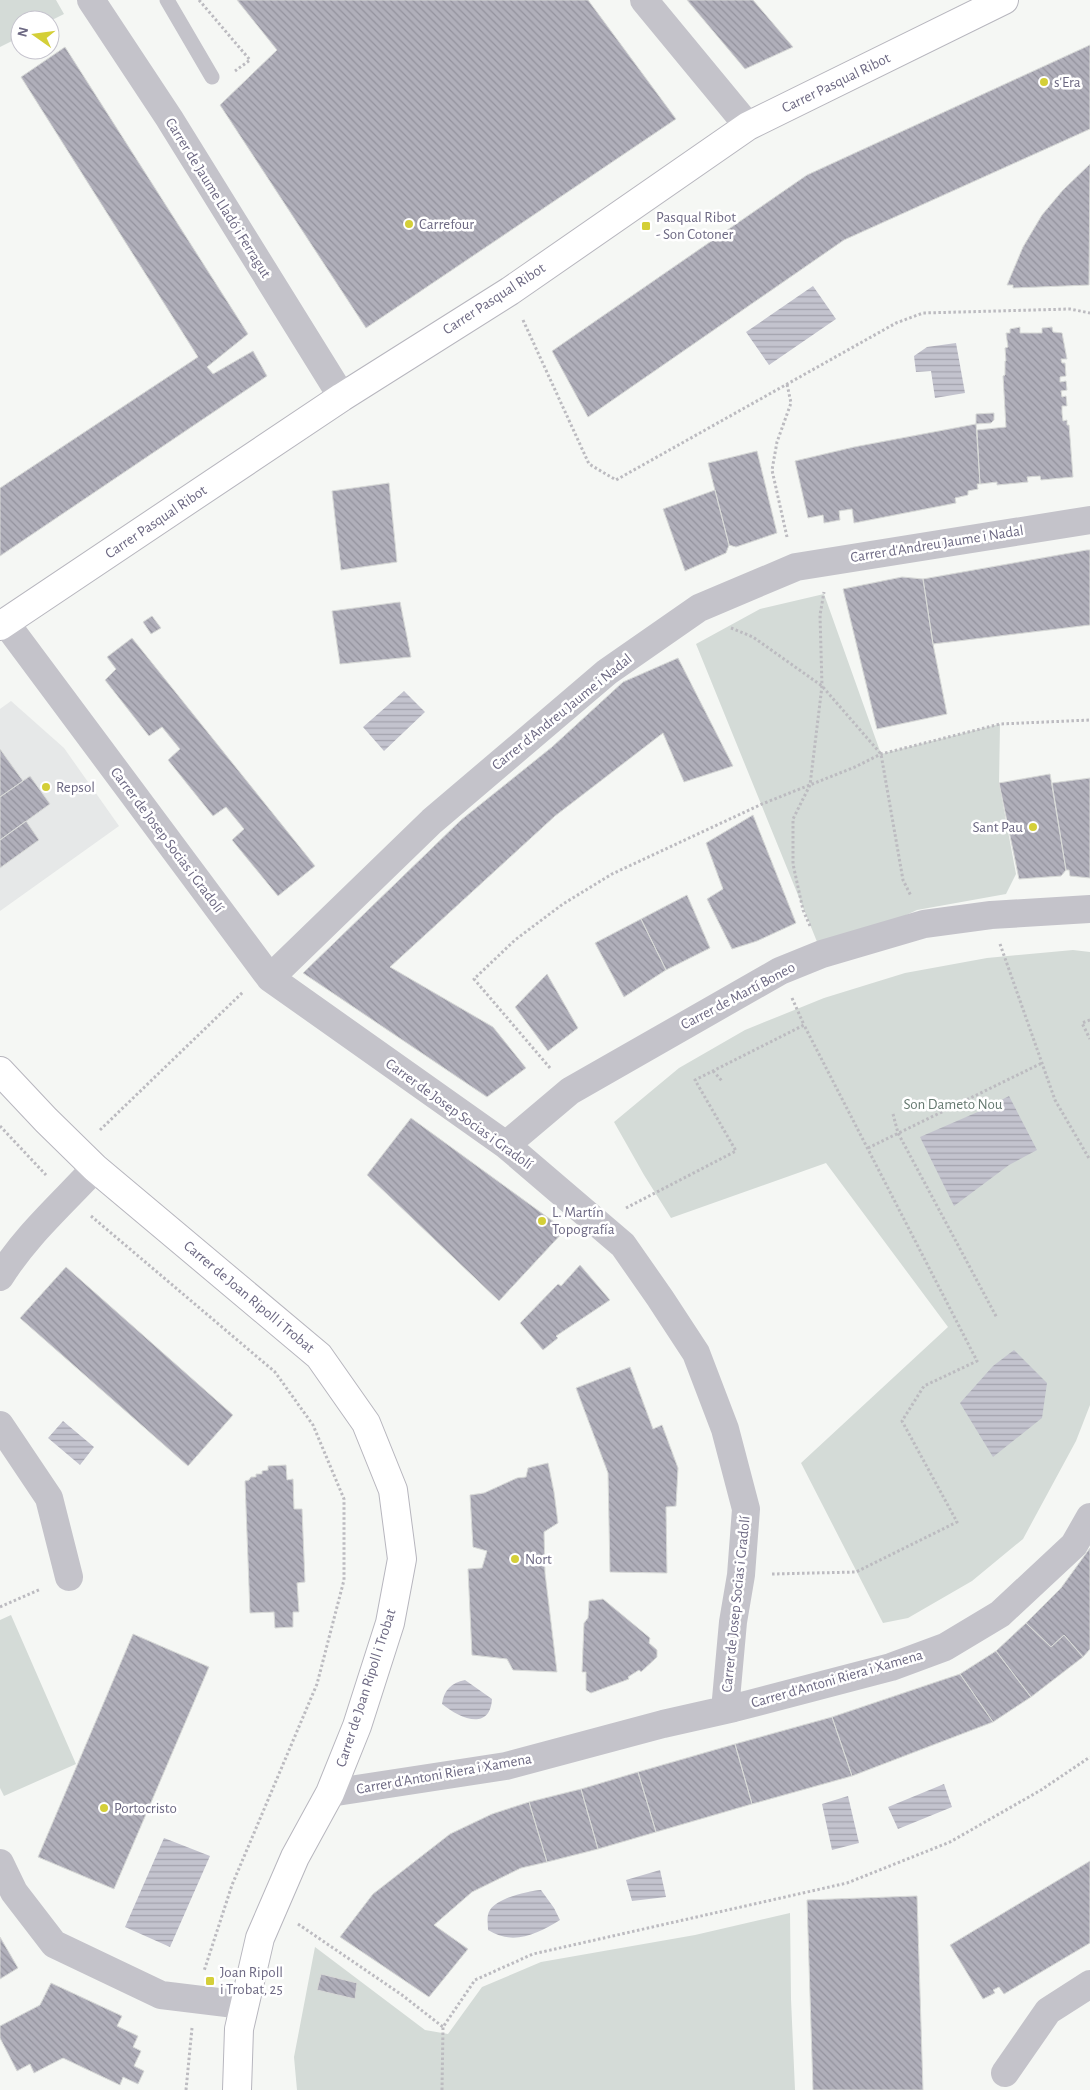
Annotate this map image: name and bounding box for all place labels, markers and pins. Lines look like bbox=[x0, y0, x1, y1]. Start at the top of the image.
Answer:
place label: s'Era bbox=[1054, 75, 1081, 90]
marker: s'Era bbox=[1038, 76, 1050, 88]
place label: Pasqual Ribot - Son Cotoner bbox=[656, 210, 736, 242]
place label: Carrefour bbox=[419, 217, 474, 232]
marker: Carrefour bbox=[403, 218, 415, 230]
marker: Pasqual Ribot - Son Cotoner bbox=[640, 220, 652, 232]
place label: Repsol bbox=[56, 780, 95, 795]
marker: Repsol bbox=[40, 781, 52, 793]
place label: Sant Pau bbox=[972, 820, 1023, 835]
marker: Sant Pau bbox=[1027, 821, 1039, 833]
place label: L. Martín Topografía bbox=[552, 1205, 615, 1237]
marker: L. Martín Topografía bbox=[536, 1215, 548, 1227]
place label: Nort bbox=[525, 1552, 552, 1567]
marker: Nort bbox=[509, 1553, 521, 1565]
place label: Portocristo bbox=[114, 1801, 177, 1816]
marker: Portocristo bbox=[98, 1802, 110, 1814]
place label: Joan Ripoll i Trobat, 25 bbox=[220, 1965, 283, 1997]
marker: Joan Ripoll i Trobat, 25 bbox=[204, 1975, 216, 1987]

